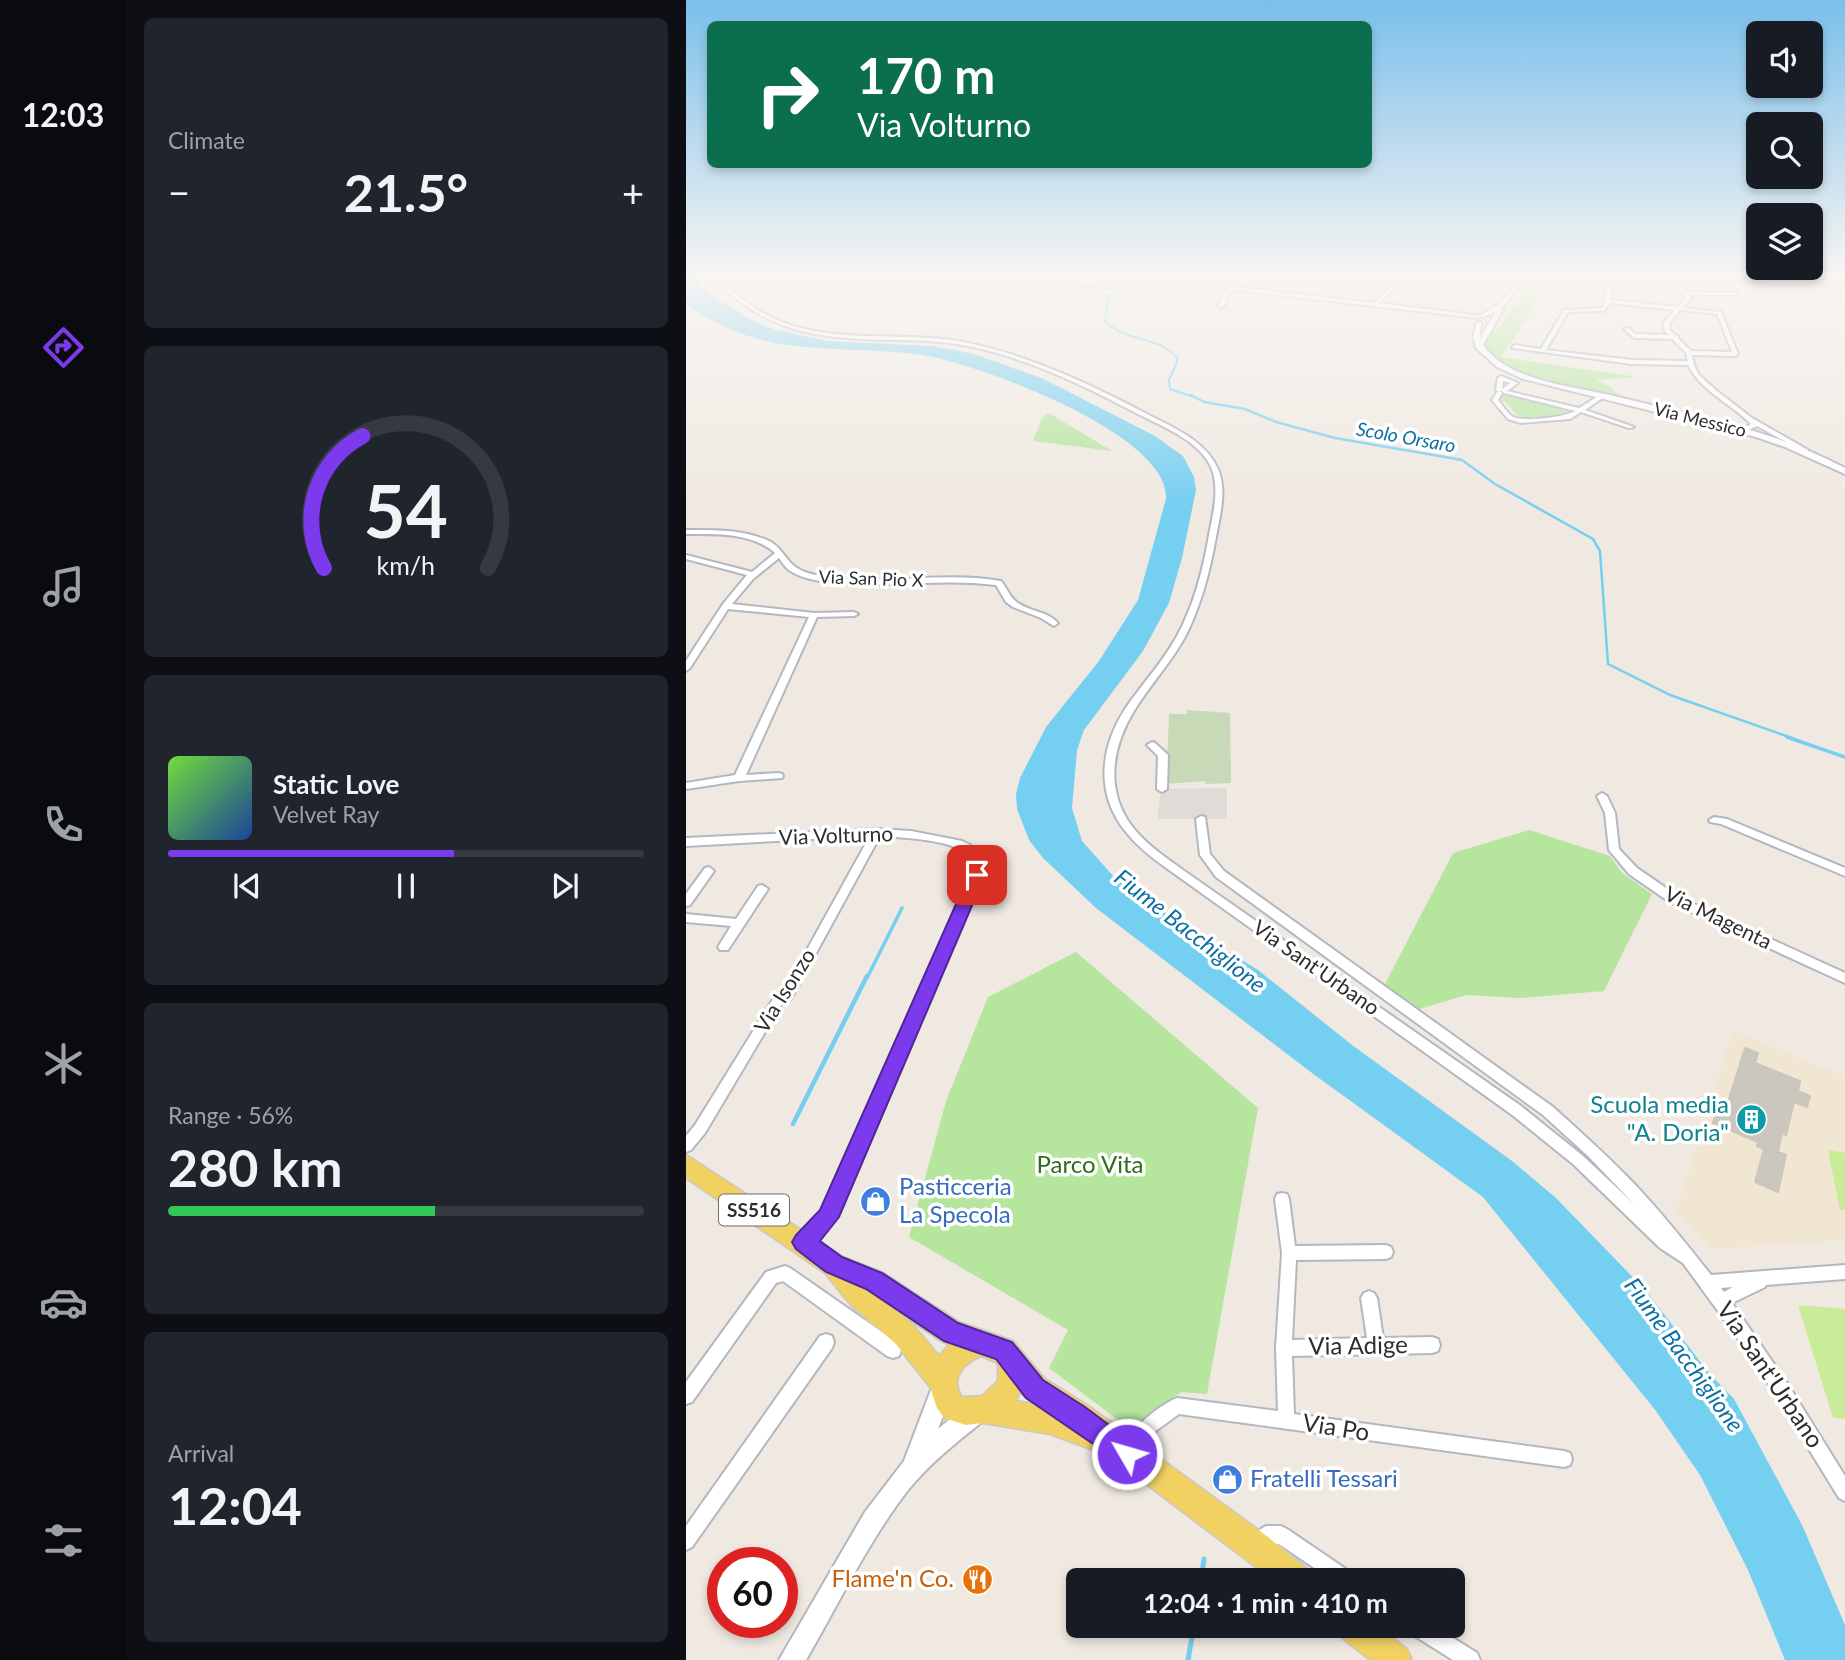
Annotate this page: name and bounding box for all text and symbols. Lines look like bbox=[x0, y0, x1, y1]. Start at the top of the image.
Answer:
map controls bbox=[1746, 21, 1823, 280]
button: sound bbox=[1746, 21, 1823, 98]
text: 170 m bbox=[857, 46, 995, 104]
icon: right bbox=[742, 49, 833, 140]
text: 12:03 bbox=[22, 95, 104, 134]
text: Via Volturno bbox=[857, 105, 1031, 144]
button: search bbox=[1746, 112, 1823, 189]
text: Climate bbox=[168, 126, 245, 154]
text: 21.5° bbox=[344, 161, 468, 223]
text: − bbox=[168, 169, 190, 215]
text: + bbox=[622, 169, 644, 215]
button: layers bbox=[1746, 203, 1823, 280]
icon: directions bbox=[39, 323, 88, 372]
street label: Via Messico bbox=[1652, 397, 1749, 441]
water label: Scolo Orsaro bbox=[1355, 416, 1458, 457]
text: 54 bbox=[364, 466, 448, 554]
text: km/h bbox=[377, 549, 435, 579]
icon: music bbox=[39, 562, 88, 611]
street label: Via San Pio X bbox=[818, 565, 924, 591]
text: Static Love bbox=[273, 768, 400, 800]
icon: phone bbox=[39, 800, 88, 849]
text: Velvet Ray bbox=[273, 800, 379, 828]
street label: Via Volturno bbox=[778, 820, 894, 849]
pin bbox=[947, 845, 1007, 905]
icon: arrive bbox=[958, 856, 996, 894]
water label: Fiume Bacchiglione bbox=[1109, 862, 1272, 998]
icon: previous bbox=[228, 867, 266, 905]
icon: pause bbox=[387, 867, 425, 905]
icon: next bbox=[546, 867, 584, 905]
street label: Via Magenta bbox=[1661, 880, 1776, 953]
street label: Via Sant'Urbano bbox=[1249, 914, 1385, 1020]
street label: Via Isonzo bbox=[748, 943, 819, 1037]
icon: climate bbox=[39, 1039, 88, 1088]
place label: Scuola media "A. Doria" bbox=[1590, 1089, 1729, 1146]
text: Range · 56% bbox=[168, 1101, 293, 1129]
building icon: Scuola media "A. Doria" bbox=[1735, 1102, 1769, 1136]
text: 280 km bbox=[168, 1136, 342, 1198]
park label: Parco Vita bbox=[1037, 1149, 1143, 1178]
place label: Pasticceria La Specola bbox=[899, 1171, 1012, 1228]
shop icon: Pasticceria La Specola bbox=[859, 1184, 893, 1218]
road number: SS516 bbox=[719, 1194, 789, 1226]
water label: Fiume Bacchiglione bbox=[1619, 1272, 1750, 1437]
icon: car bbox=[39, 1278, 88, 1327]
street label: Via Sant'Urbano bbox=[1712, 1296, 1831, 1453]
street label: Via Adige bbox=[1308, 1329, 1408, 1360]
street label: Via Po bbox=[1301, 1407, 1372, 1446]
position arrow bbox=[1090, 1417, 1164, 1491]
text: Arrival bbox=[168, 1439, 234, 1467]
shop icon: Fratelli Tessari bbox=[1210, 1462, 1244, 1496]
place label: Fratelli Tessari bbox=[1250, 1463, 1398, 1492]
text: 12:04 bbox=[168, 1474, 302, 1536]
icon: filters bbox=[39, 1516, 88, 1565]
speed limit sign: 60 bbox=[707, 1547, 798, 1638]
restaurant icon: Flame'n Co. bbox=[960, 1562, 994, 1596]
place label: Flame'n Co. bbox=[832, 1563, 954, 1592]
text: 12:04 · 1 min · 410 m bbox=[1143, 1587, 1388, 1619]

